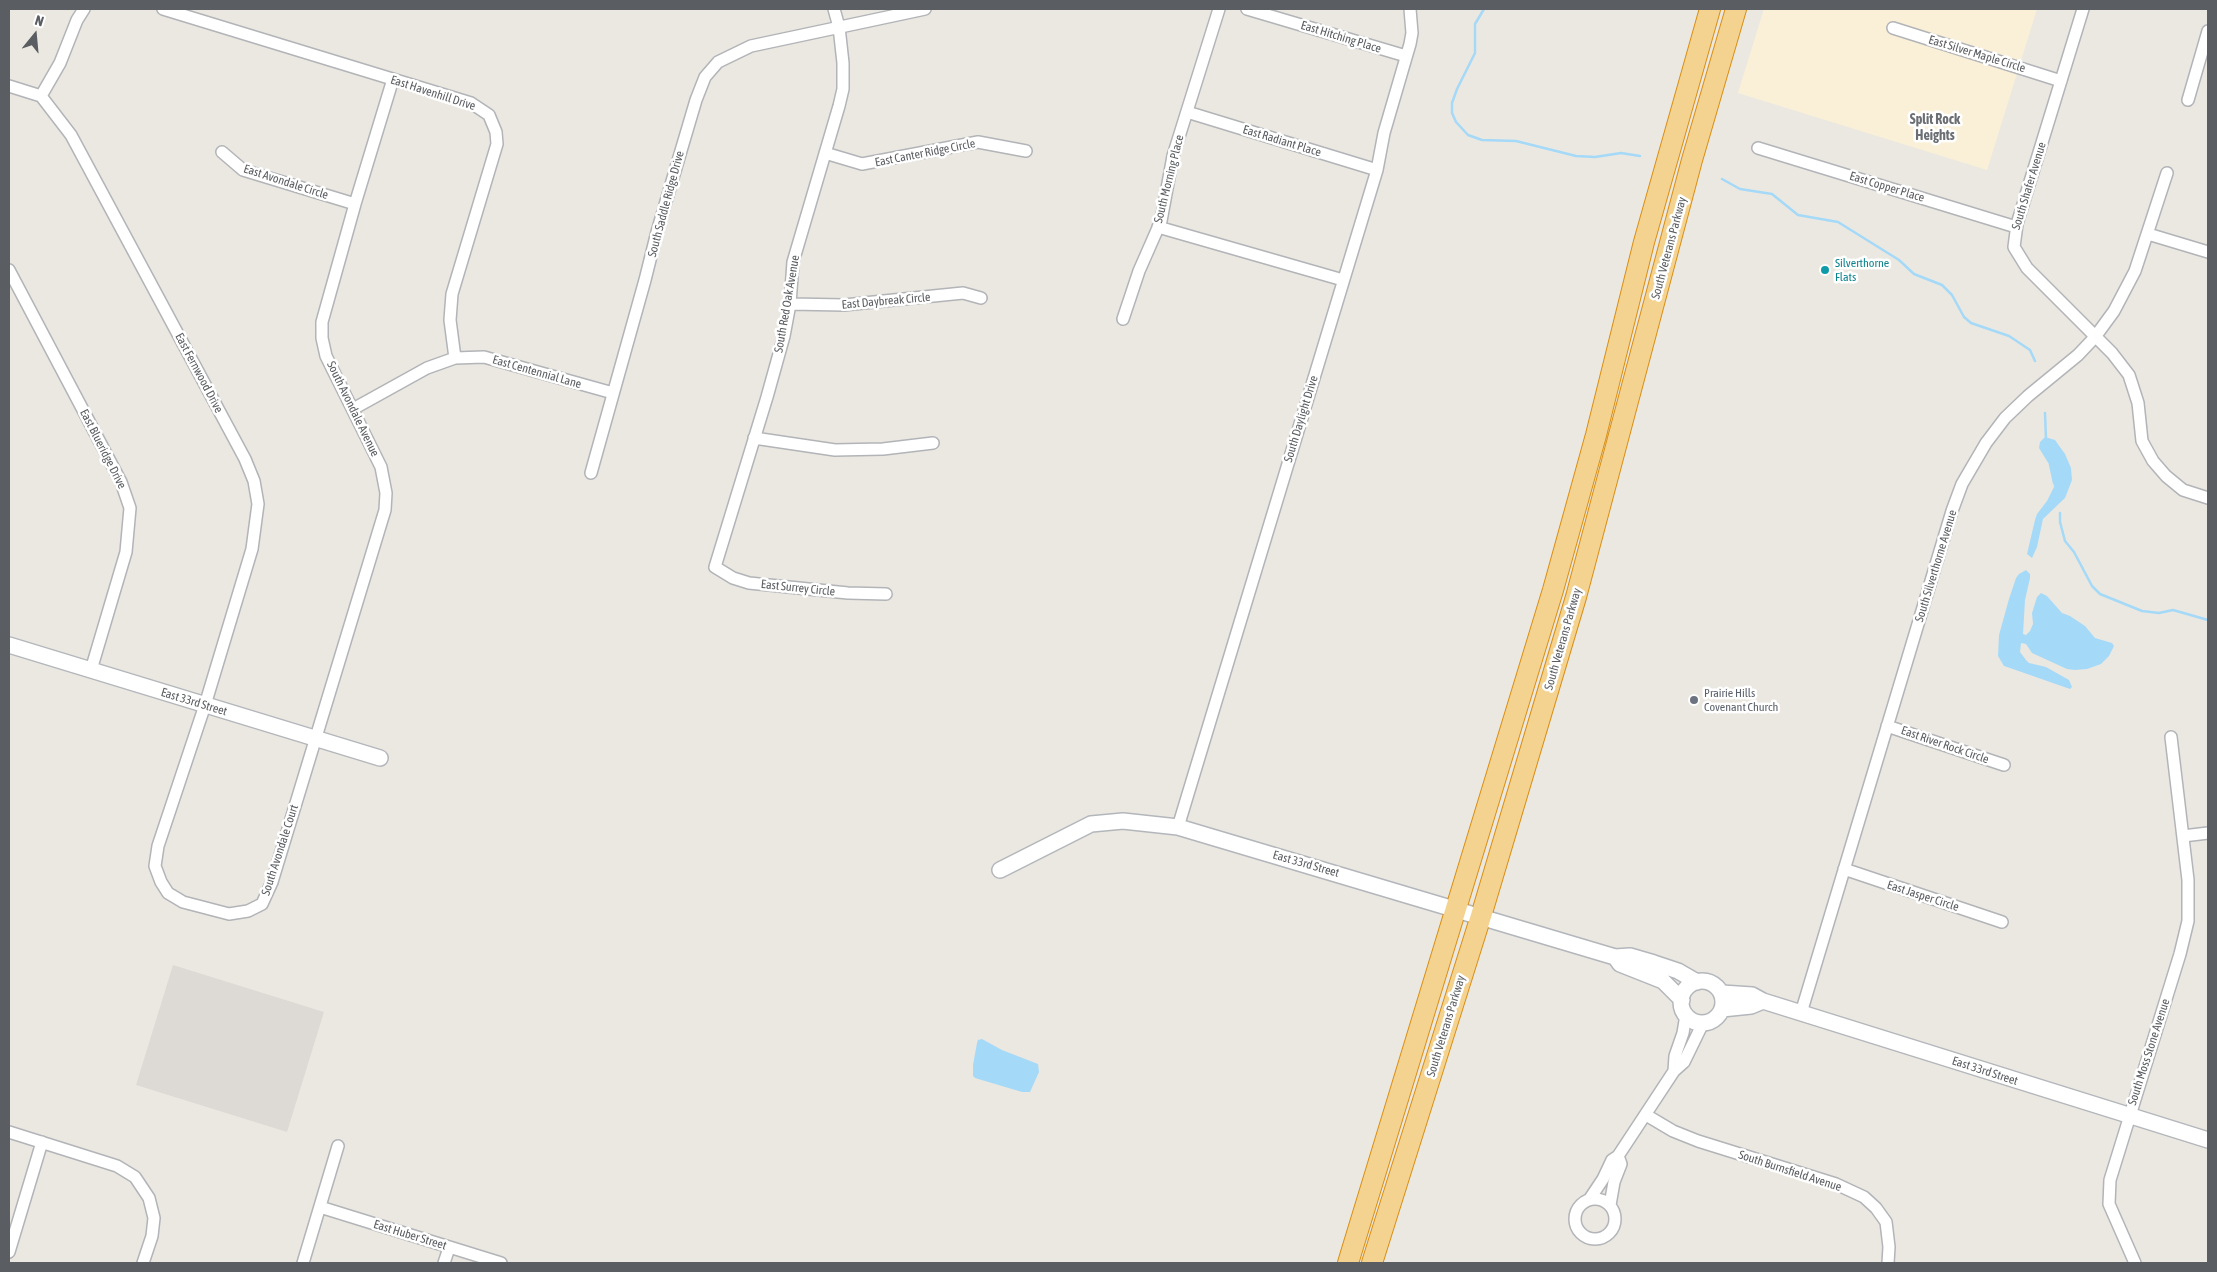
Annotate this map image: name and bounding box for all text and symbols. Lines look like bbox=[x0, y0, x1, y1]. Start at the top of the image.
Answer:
north arrow bbox=[10, 10, 60, 60]
text: N bbox=[33, 12, 46, 30]
street label: East Hitching Place bbox=[1299, 18, 1383, 56]
street label: East Silver Maple Circle bbox=[1927, 32, 2027, 76]
street label: East Havenhill Drive bbox=[389, 72, 477, 114]
district label: Split Rock Heights bbox=[1910, 112, 1960, 144]
street label: East Radiant Place bbox=[1241, 122, 1323, 160]
street label: South Morning Place bbox=[1151, 133, 1187, 225]
street label: East Canter Ridge Circle bbox=[874, 136, 976, 170]
street label: South Shafer Avenue bbox=[2009, 140, 2049, 232]
street label: South Saddle Ridge Drive bbox=[645, 149, 687, 259]
street label: East Avondale Circle bbox=[242, 162, 330, 202]
street label: East Copper Place bbox=[1848, 169, 1926, 205]
street label: South Veterans Parkway bbox=[1648, 195, 1690, 301]
street label: South Red Oak Avenue bbox=[771, 254, 803, 354]
place label: Silverthorne Flats bbox=[1835, 256, 1889, 284]
marker: Silverthorne Flats bbox=[1819, 264, 1831, 276]
street label: East Daybreak Circle bbox=[841, 290, 931, 312]
street label: East Fernwood Drive bbox=[172, 331, 226, 415]
street label: East Centennial Lane bbox=[491, 352, 583, 392]
street label: South Avondale Avenue bbox=[324, 359, 382, 459]
street label: South Daylight Drive bbox=[1281, 374, 1321, 464]
street label: East Blueridge Drive bbox=[77, 407, 129, 491]
street label: South Silverthorne Avenue bbox=[1912, 508, 1960, 624]
street label: East Surrey Circle bbox=[760, 577, 836, 599]
street label: South Veterans Parkway bbox=[1542, 586, 1584, 692]
street label: East 33rd Street bbox=[159, 685, 229, 719]
place label: Prairie Hills Covenant Church bbox=[1704, 686, 1778, 714]
marker: Prairie Hills Covenant Church bbox=[1688, 694, 1700, 706]
street label: East River Rock Circle bbox=[1899, 723, 1991, 767]
street label: South Avondale Court bbox=[259, 803, 301, 897]
street label: East 33rd Street bbox=[1271, 848, 1341, 880]
street label: East Jasper Circle bbox=[1885, 878, 1961, 914]
street label: South Veterans Parkway bbox=[1424, 974, 1468, 1078]
street label: South Moss Stone Avenue bbox=[2125, 997, 2173, 1107]
street label: East 33rd Street bbox=[1950, 1054, 2020, 1088]
street label: South Burnsfield Avenue bbox=[1737, 1148, 1843, 1194]
street label: East Huber Street bbox=[372, 1217, 448, 1253]

